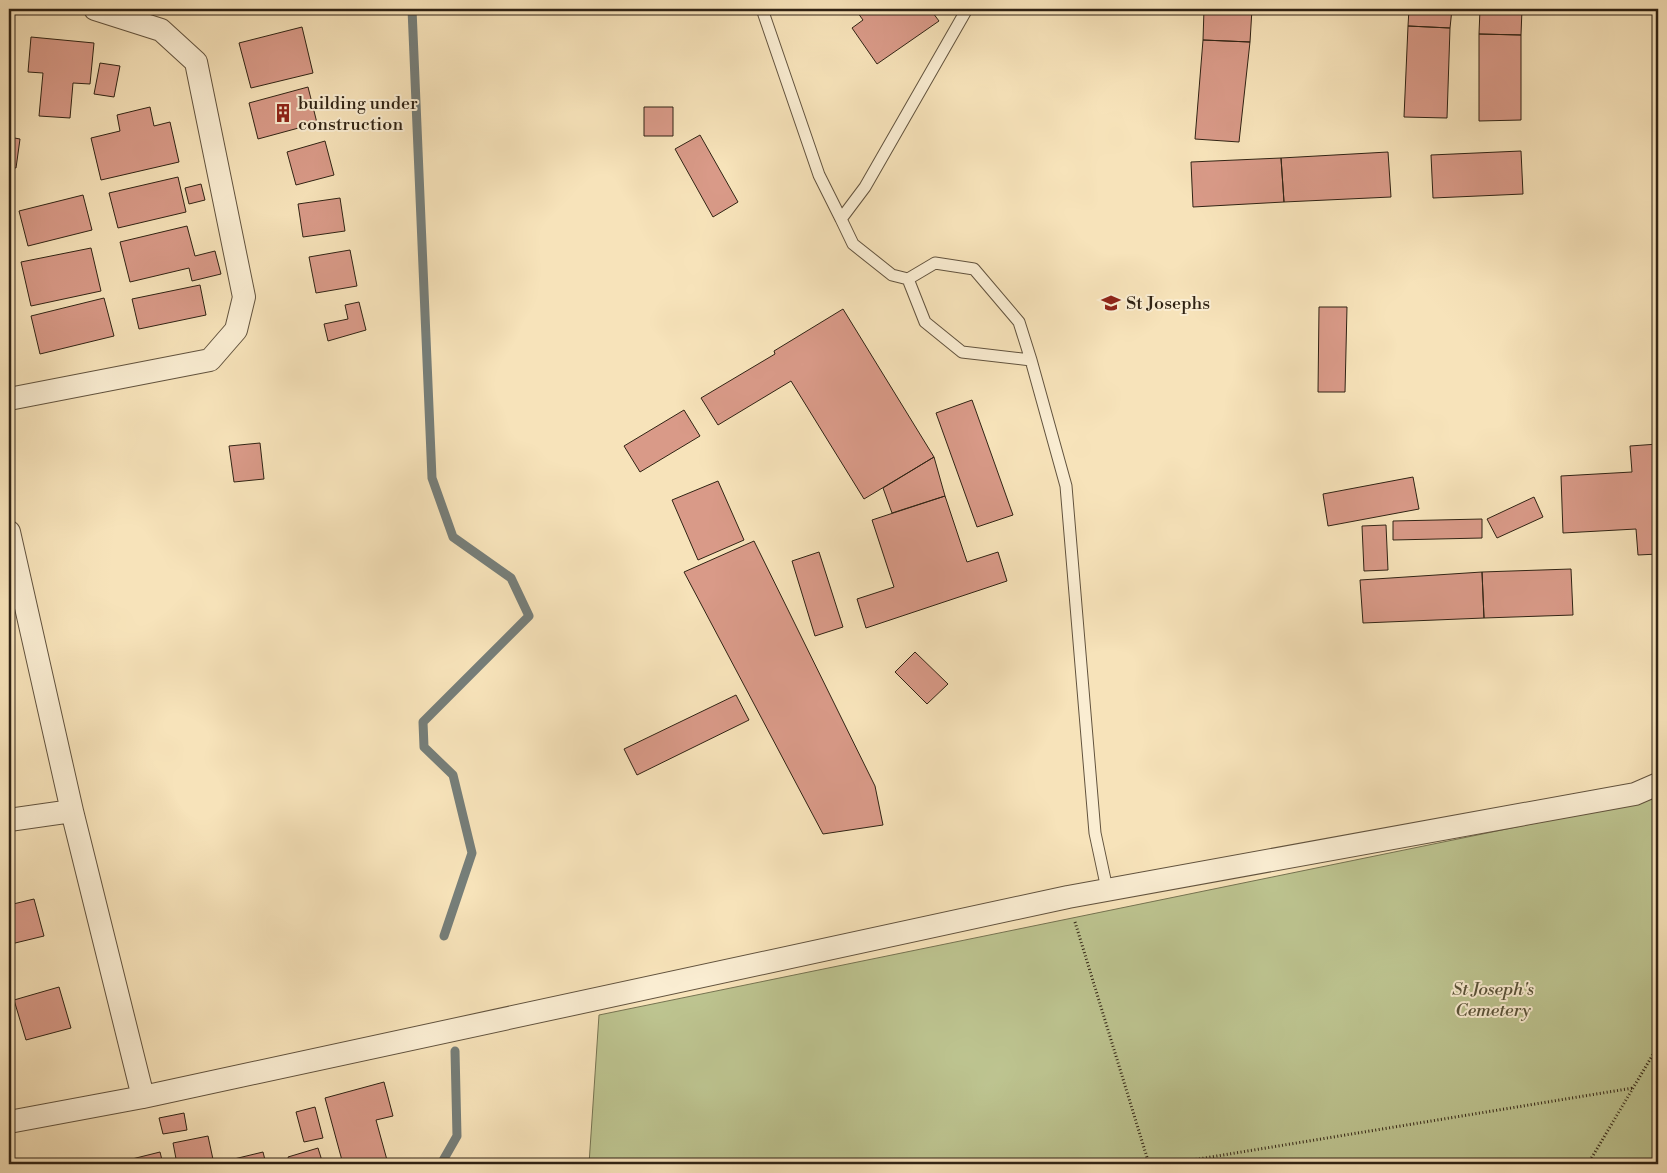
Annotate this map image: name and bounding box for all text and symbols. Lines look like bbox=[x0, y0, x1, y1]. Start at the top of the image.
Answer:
place label: building under construction bbox=[298, 92, 418, 136]
building icon: building under construction bbox=[272, 102, 294, 124]
school or university icon: St Josephs bbox=[1100, 292, 1122, 314]
place label: St Josephs bbox=[1126, 292, 1210, 315]
park label: St Joseph's Cemetery bbox=[1452, 978, 1534, 1022]

